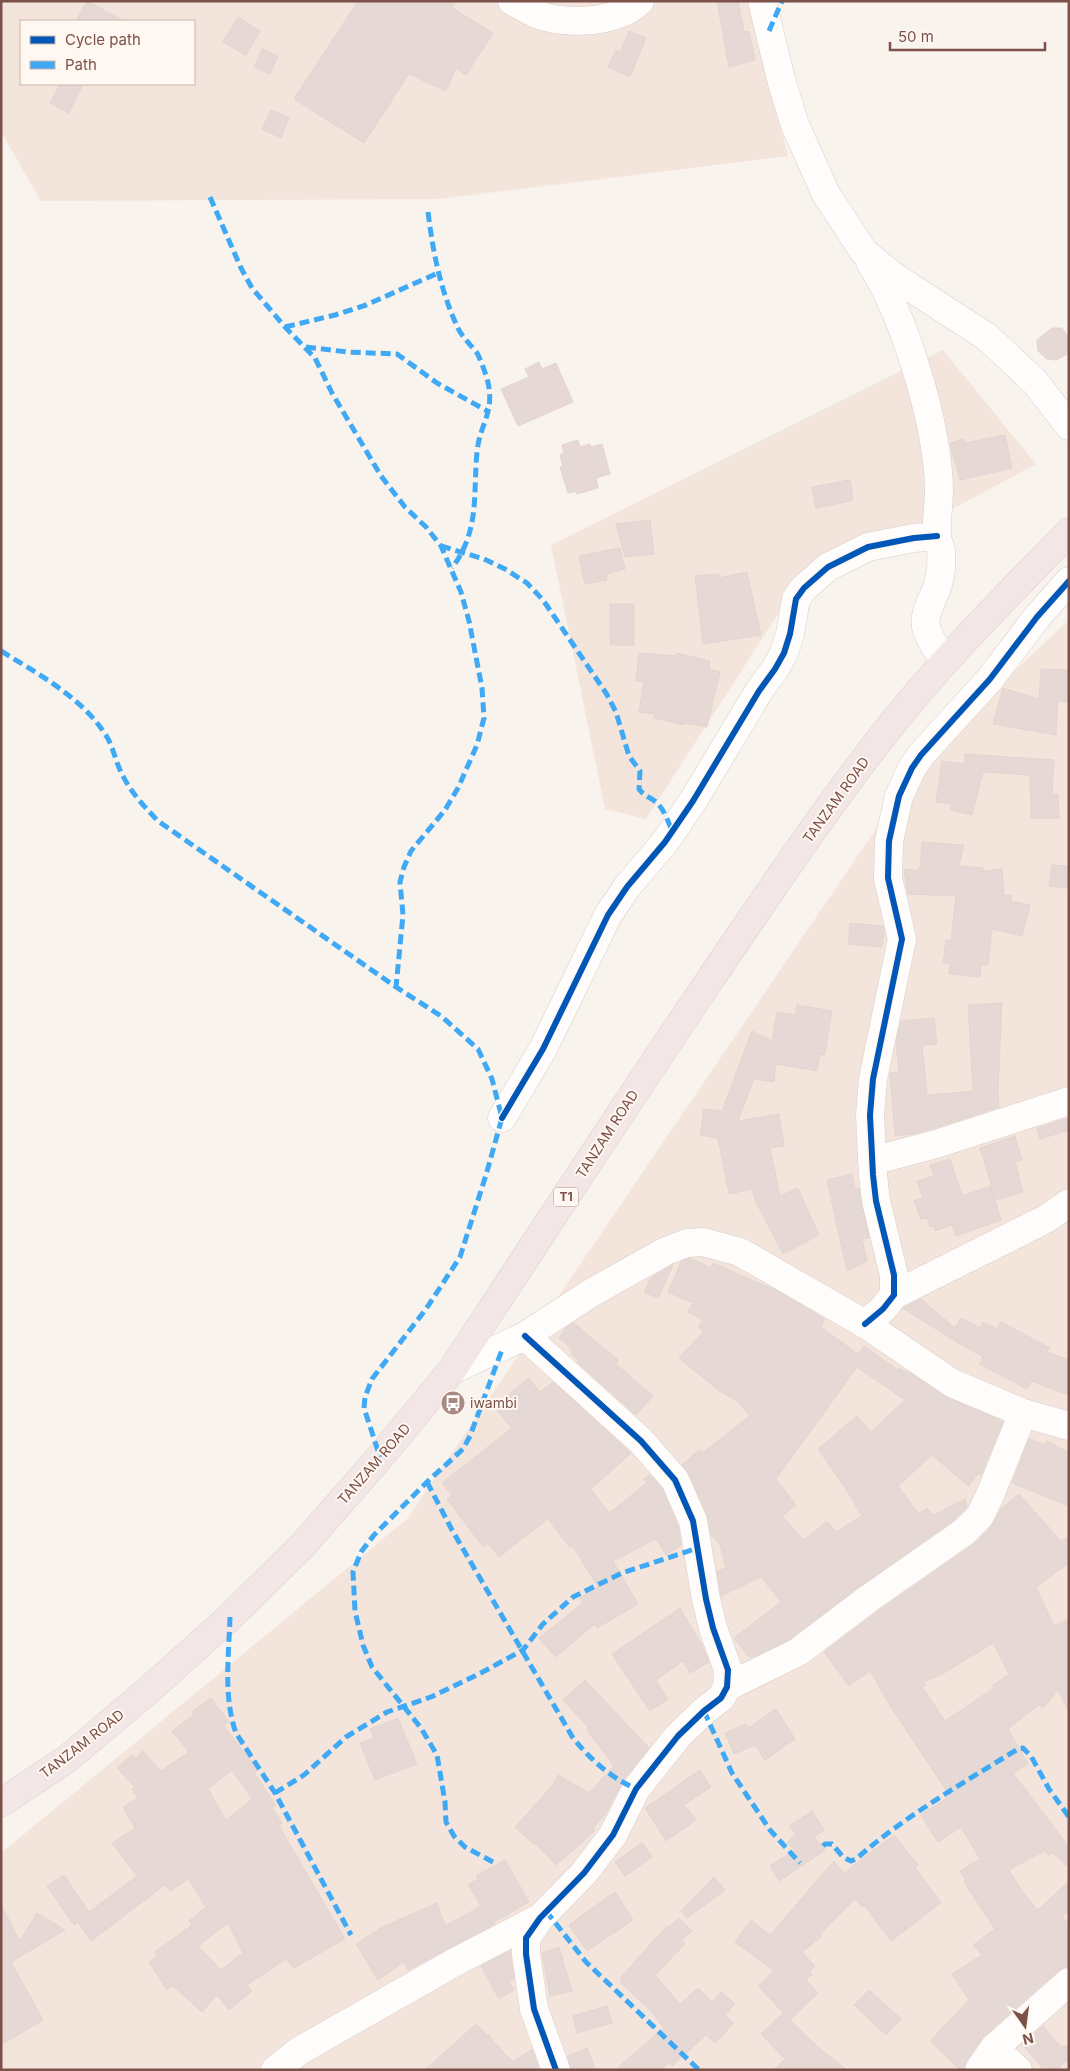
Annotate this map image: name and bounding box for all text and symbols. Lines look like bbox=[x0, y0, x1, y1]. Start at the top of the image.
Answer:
legend bbox=[20, 20, 195, 85]
scale bar bbox=[890, 20, 1045, 52]
text: 50 m bbox=[898, 27, 934, 46]
text: Cycle path bbox=[65, 30, 141, 49]
text: Path bbox=[65, 55, 97, 74]
street label: TANZAM ROAD bbox=[799, 753, 872, 846]
street label: TANZAM ROAD bbox=[572, 1086, 642, 1181]
road number: T1 bbox=[554, 1188, 578, 1206]
bus stop icon: iwambi bbox=[440, 1390, 466, 1416]
place label: iwambi bbox=[470, 1394, 517, 1411]
street label: TANZAM ROAD bbox=[334, 1420, 414, 1508]
street label: TANZAM ROAD bbox=[36, 1705, 127, 1782]
north arrow bbox=[1000, 2001, 1050, 2051]
text: N bbox=[1021, 2030, 1035, 2049]

